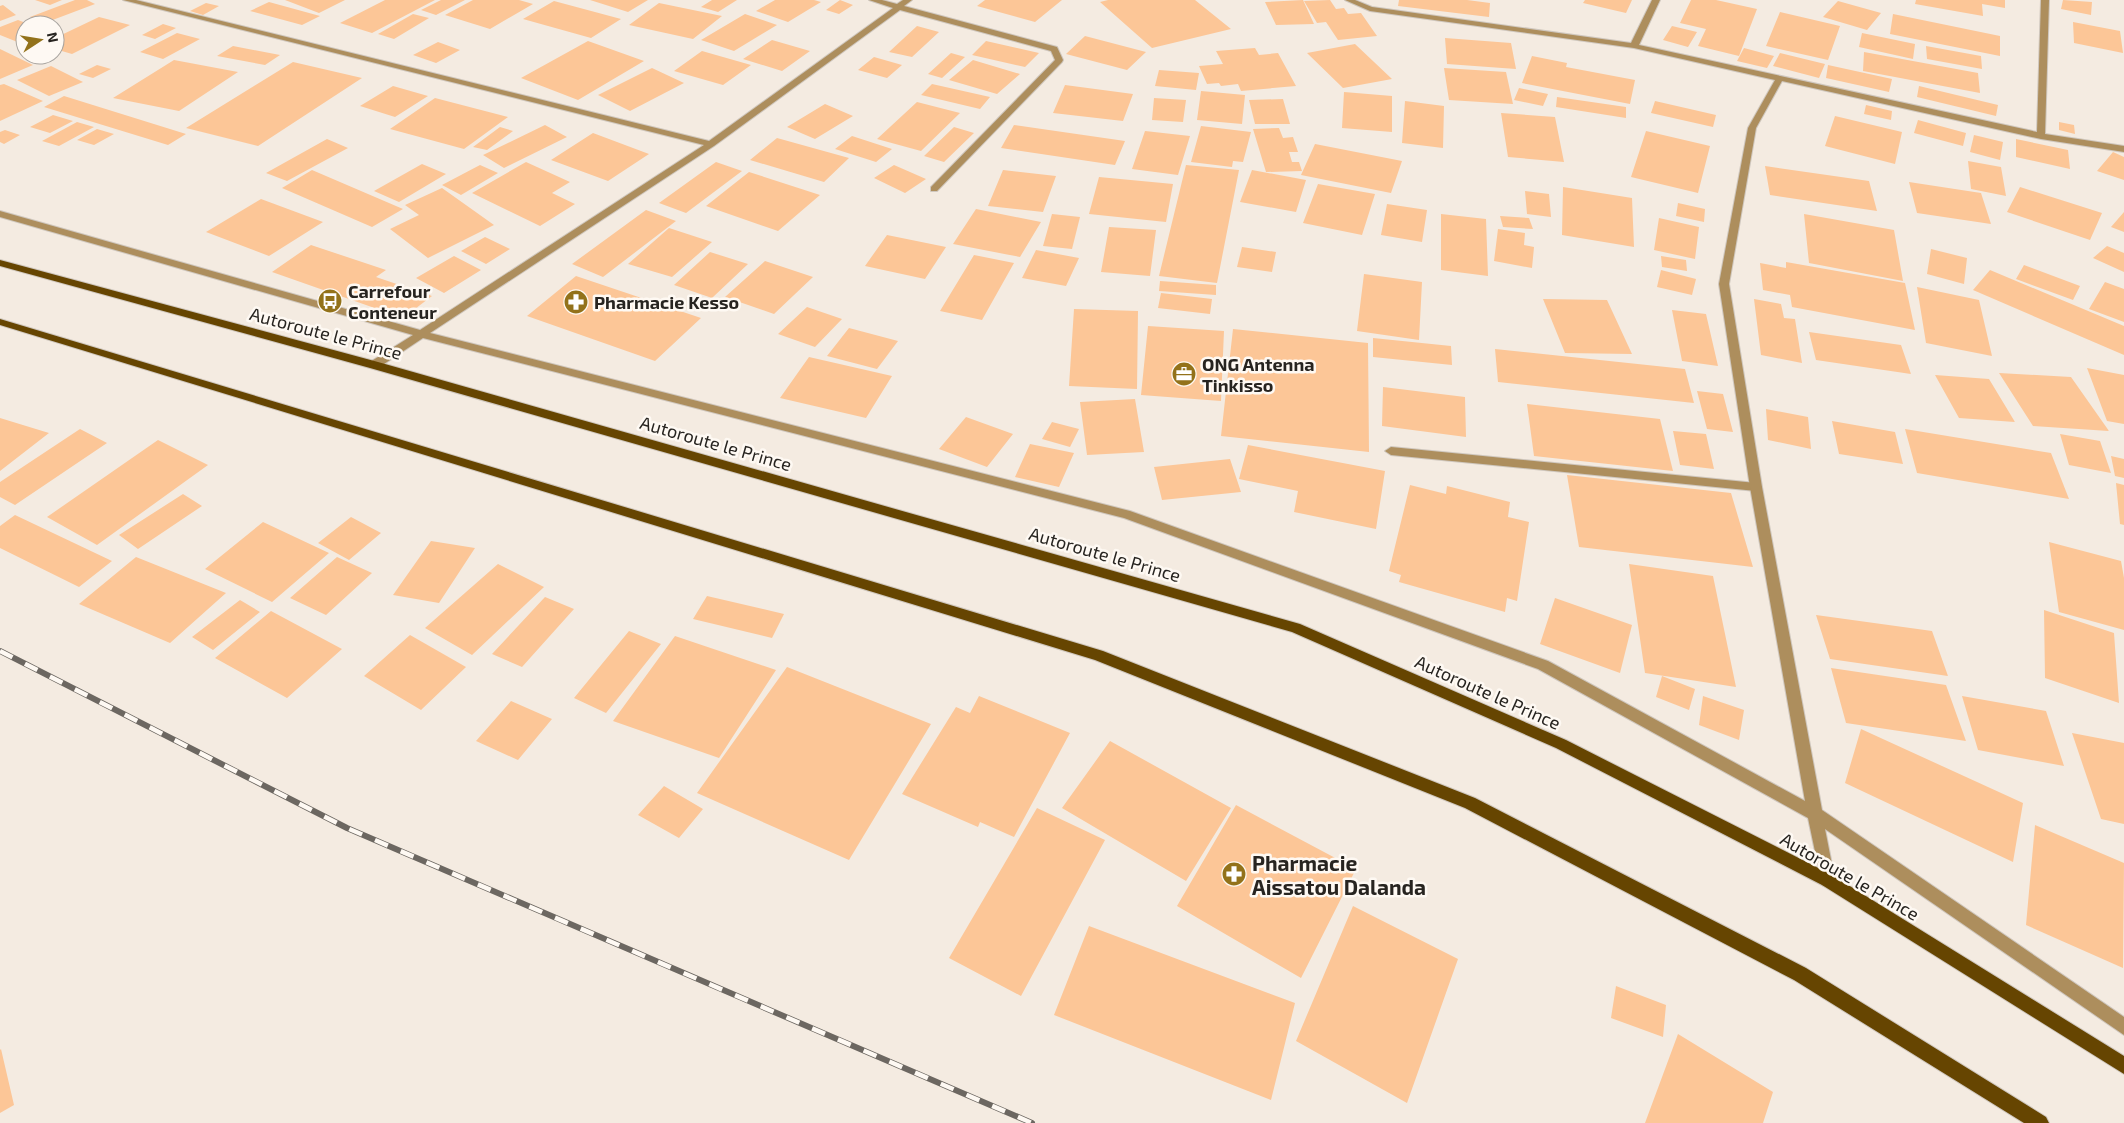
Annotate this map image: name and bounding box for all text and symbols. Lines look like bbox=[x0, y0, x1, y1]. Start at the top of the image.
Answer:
north arrow bbox=[15, 15, 65, 65]
text: N bbox=[44, 30, 63, 44]
place label: Carrefour Conteneur bbox=[348, 280, 437, 323]
bus stop icon: Carrefour Conteneur bbox=[317, 288, 343, 314]
pharmacy icon: Pharmacie Kesso bbox=[563, 289, 589, 315]
place label: Pharmacie Kesso bbox=[594, 291, 739, 313]
street label: Autoroute le Prince bbox=[247, 302, 405, 364]
place label: ONG Antenna Tinkisso bbox=[1202, 353, 1315, 396]
office icon: ONG Antenna Tinkisso bbox=[1171, 361, 1197, 387]
street label: Autoroute le Prince bbox=[638, 411, 794, 475]
street label: Autoroute le Prince bbox=[1027, 522, 1183, 586]
street label: Autoroute le Prince bbox=[1412, 650, 1564, 734]
street label: Autoroute le Prince bbox=[1777, 827, 1923, 925]
place label: Pharmacie Aissatou Dalanda bbox=[1252, 850, 1426, 899]
pharmacy icon: Pharmacie Aissatou Dalanda bbox=[1221, 861, 1247, 887]

